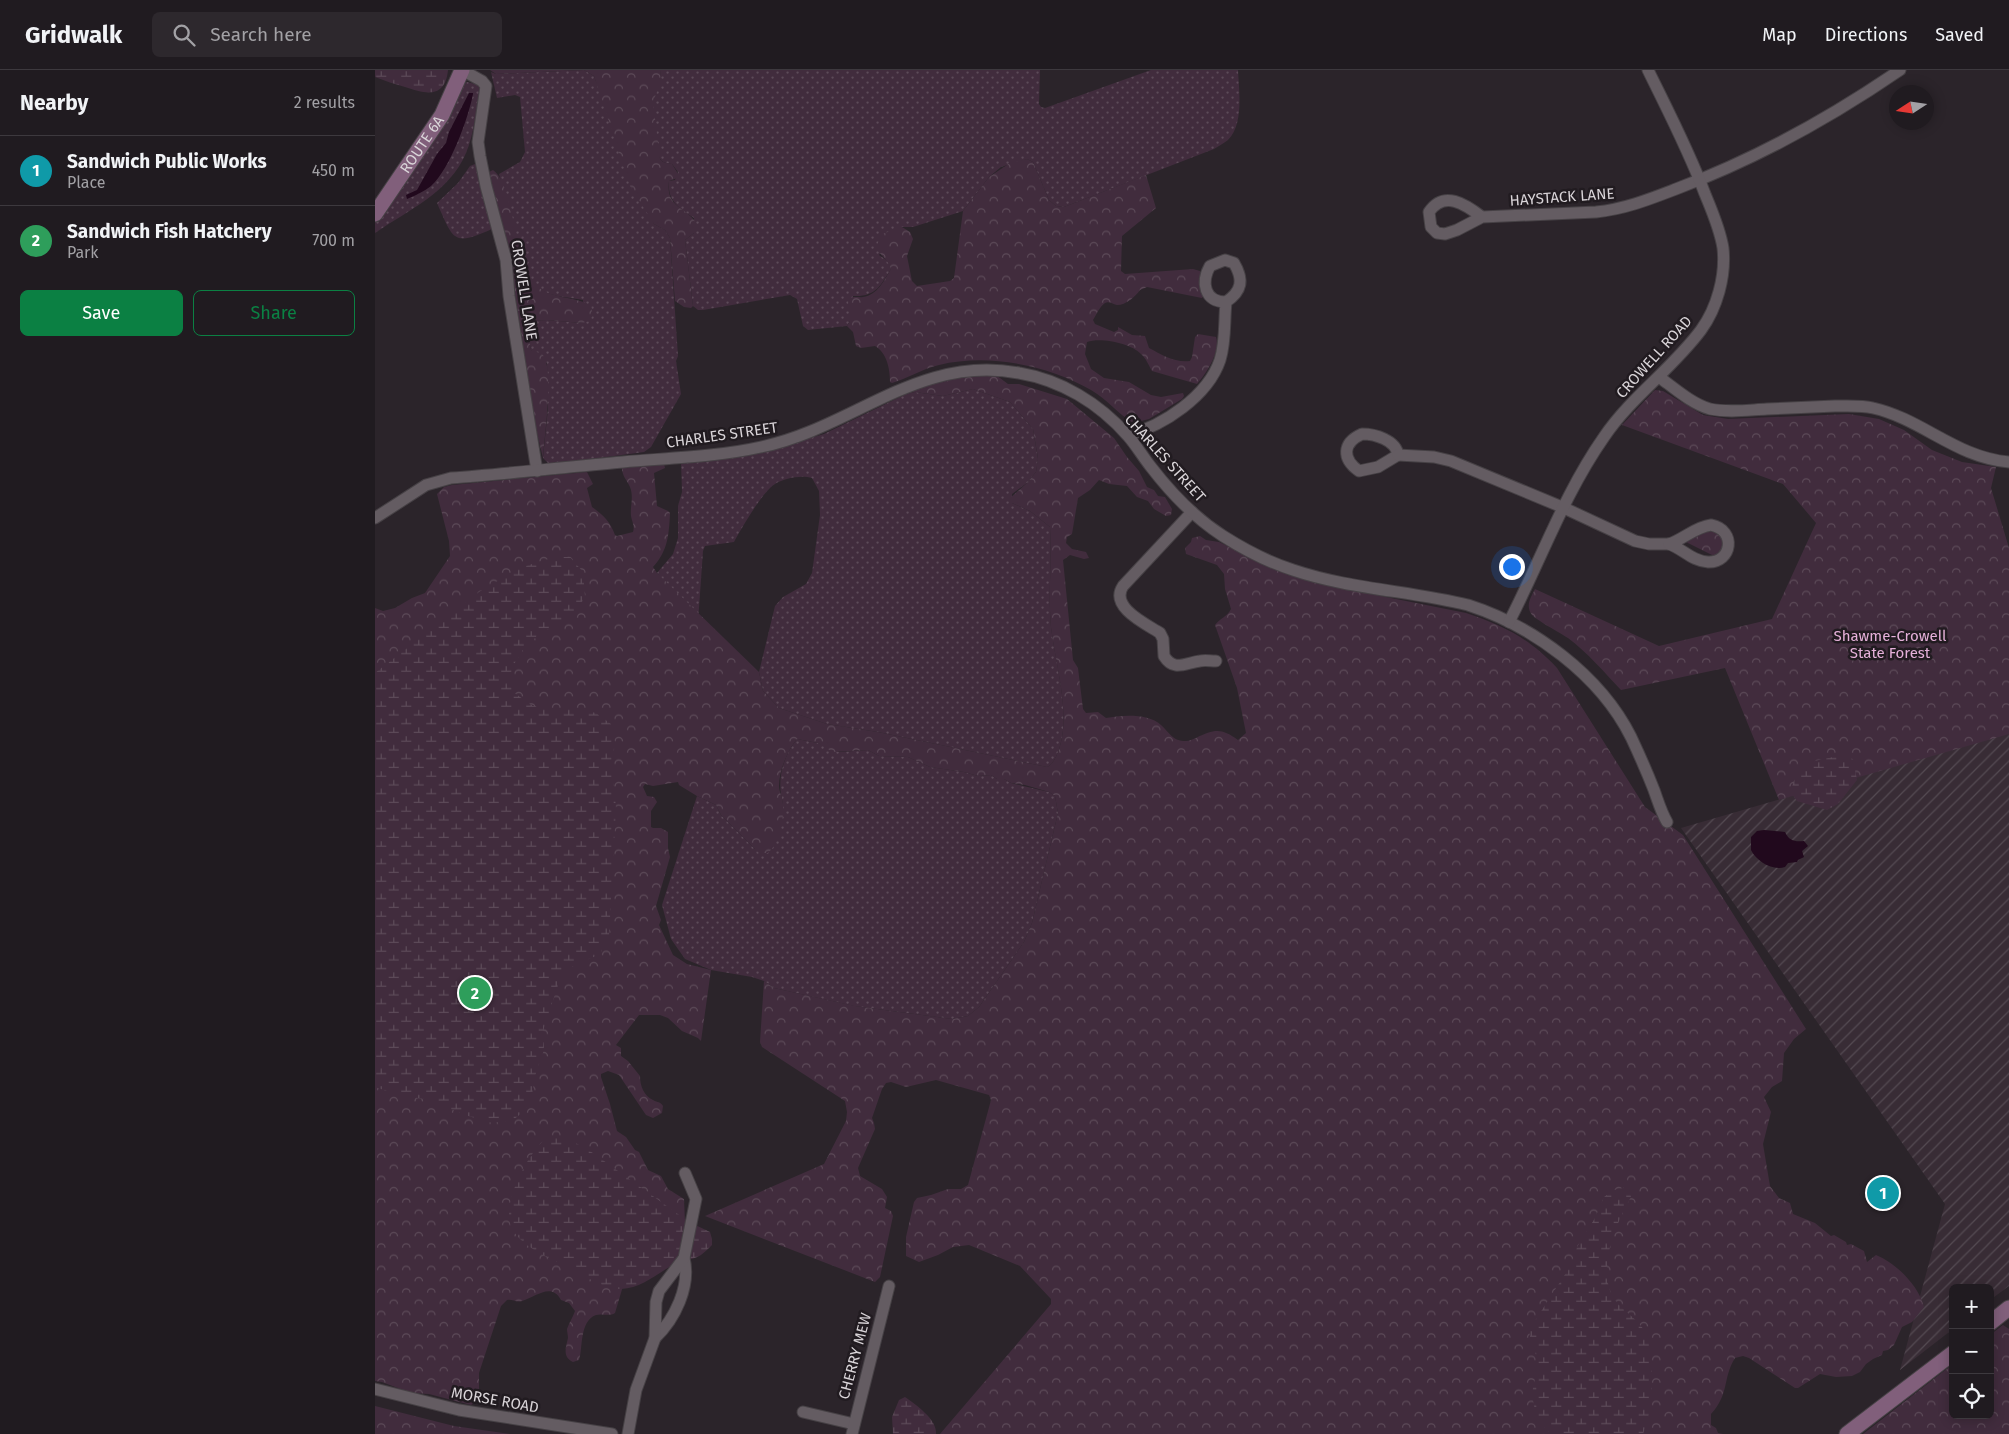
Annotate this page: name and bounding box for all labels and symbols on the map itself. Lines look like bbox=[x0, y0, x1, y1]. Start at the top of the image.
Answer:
north arrow bbox=[1889, 85, 1934, 130]
street label: ROUTE 6A bbox=[396, 112, 448, 177]
street label: HAYSTACK LANE bbox=[1509, 184, 1615, 210]
street label: CROWELL LANE bbox=[507, 239, 541, 341]
street label: CROWELL ROAD bbox=[1612, 312, 1696, 402]
street label: CHARLES STREET bbox=[1121, 410, 1209, 506]
street label: CHARLES STREET bbox=[665, 418, 779, 452]
your location bbox=[1499, 554, 1525, 580]
park label: Shawme-Crowell State Forest bbox=[1834, 627, 1947, 662]
pin: 2 bbox=[459, 974, 491, 1012]
pin: 1 bbox=[1867, 1174, 1899, 1212]
street label: CHERRY MEW bbox=[835, 1310, 875, 1401]
street label: MORSE ROAD bbox=[450, 1383, 540, 1417]

